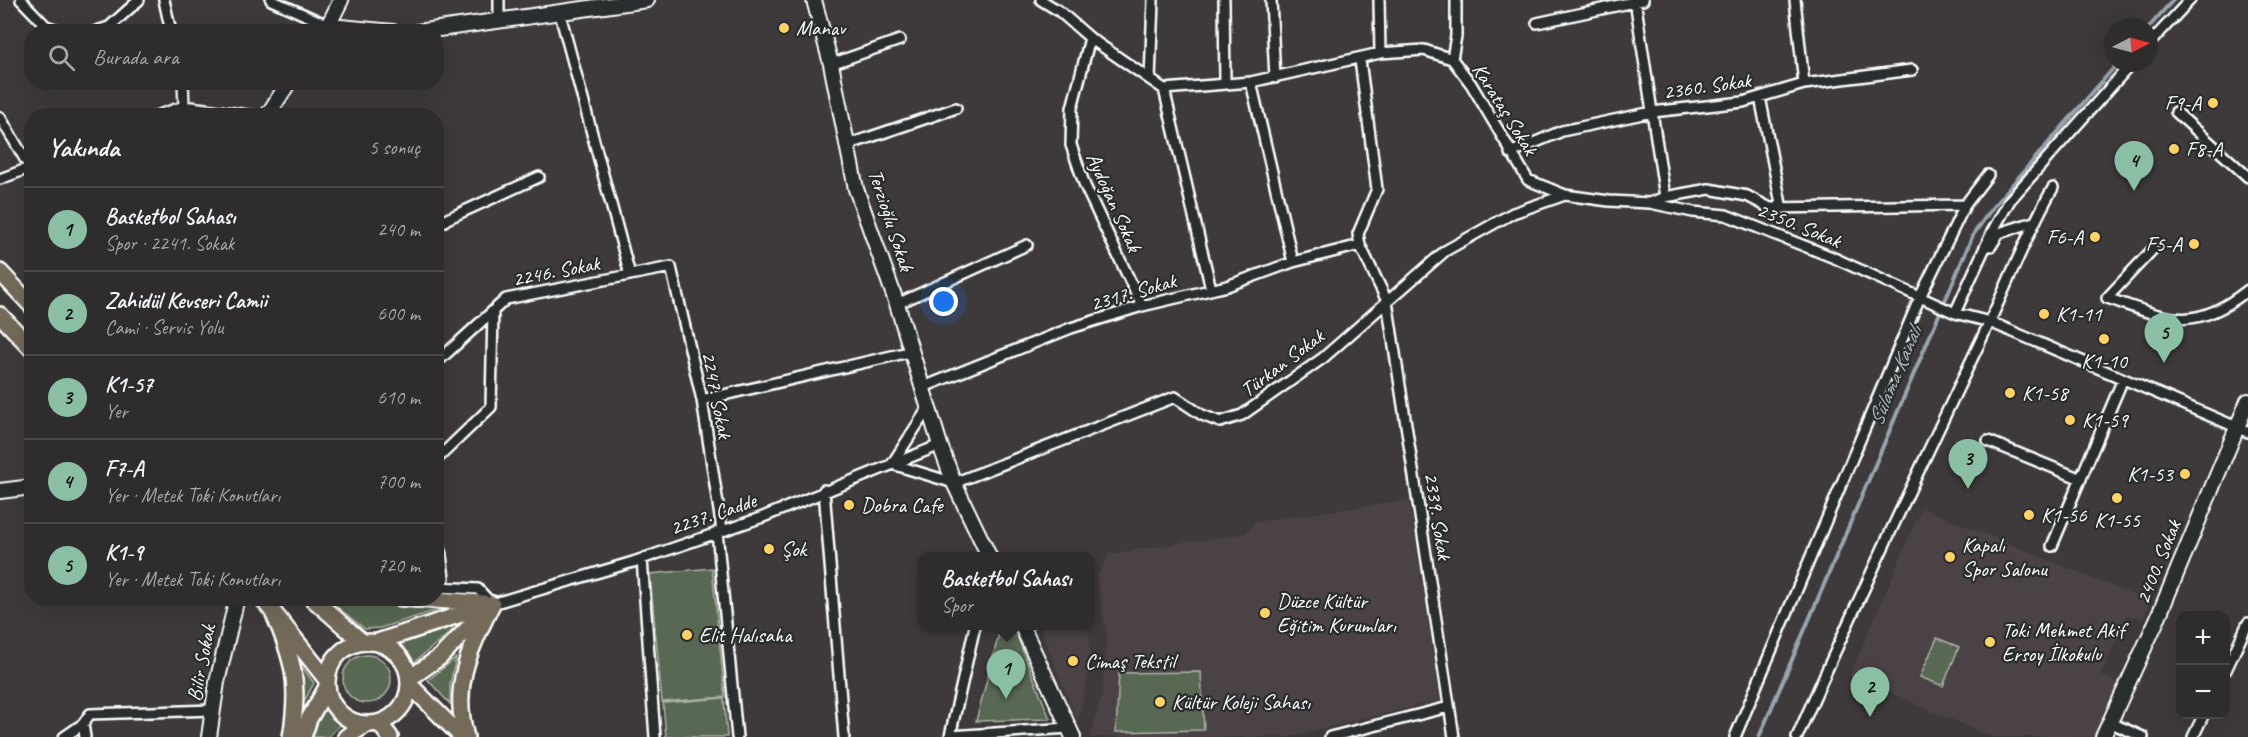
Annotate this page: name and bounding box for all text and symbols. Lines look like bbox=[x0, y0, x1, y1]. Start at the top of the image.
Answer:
place label: Manav bbox=[796, 15, 847, 41]
north arrow bbox=[2104, 18, 2158, 72]
marker: Manav bbox=[777, 21, 791, 35]
search box bbox=[24, 24, 444, 90]
icon: search bbox=[45, 41, 78, 74]
text: Burada ara bbox=[93, 43, 179, 71]
street label: Karataş Sokak bbox=[1466, 58, 1544, 161]
street label: 2360. Sokak bbox=[1662, 67, 1754, 105]
place label: F9-A bbox=[2165, 90, 2202, 116]
marker: F9-A bbox=[2206, 96, 2220, 110]
text: Yakında bbox=[48, 131, 119, 164]
text: 5 sonuç bbox=[369, 135, 420, 160]
place label: F8-A bbox=[2186, 136, 2224, 162]
pin: 4 bbox=[2114, 142, 2154, 191]
marker: F8-A bbox=[2167, 142, 2181, 156]
street label: Aydoğan Sokak bbox=[1081, 148, 1148, 257]
street label: Terzioğlu Sokak bbox=[862, 166, 920, 275]
street label: 2350. Sokak bbox=[1753, 196, 1846, 254]
text: Basketbol Sahası bbox=[105, 203, 235, 231]
text: 1 bbox=[63, 217, 72, 242]
text: 240 m bbox=[377, 217, 420, 242]
place label: F6-A bbox=[2047, 224, 2084, 250]
marker: F6-A bbox=[2088, 230, 2102, 244]
text: Spor · 2241. Sokak bbox=[105, 231, 234, 256]
place label: F5-A bbox=[2146, 231, 2183, 257]
marker: F5-A bbox=[2187, 237, 2201, 251]
street label: 2246. Sokak bbox=[510, 250, 603, 292]
street label: 2317. Sokak bbox=[1087, 267, 1180, 317]
text: Zahidül Kevseri Camii bbox=[105, 287, 267, 315]
your location bbox=[929, 287, 958, 316]
text: 2 bbox=[63, 301, 72, 326]
text: 600 m bbox=[377, 301, 420, 326]
place label: K1-11 bbox=[2056, 301, 2103, 327]
marker: K1-11 bbox=[2037, 307, 2051, 321]
pin: 5 bbox=[2144, 314, 2184, 363]
text: Cami · Servis Yolu bbox=[105, 315, 223, 340]
water label: Sulama Kanalı bbox=[1862, 319, 1930, 430]
street label: Türkan Sokak bbox=[1235, 322, 1330, 403]
marker: K1-10 bbox=[2097, 332, 2111, 346]
place label: K1-10 bbox=[2081, 348, 2128, 374]
street label: 2247. Sokak bbox=[696, 349, 738, 442]
text: K1-57 bbox=[105, 371, 153, 399]
place label: K1-58 bbox=[2022, 380, 2070, 406]
text: 3 bbox=[63, 385, 72, 410]
text: 610 m bbox=[377, 385, 420, 410]
marker: K1-58 bbox=[2003, 386, 2017, 400]
text: Yer bbox=[105, 399, 128, 424]
place label: K1-59 bbox=[2082, 407, 2129, 433]
marker: K1-59 bbox=[2063, 413, 2077, 427]
pin: 3 bbox=[1948, 440, 1988, 489]
text: F7-A bbox=[105, 455, 143, 483]
place label: K1-53 bbox=[2127, 461, 2175, 487]
marker: K1-53 bbox=[2178, 467, 2192, 481]
text: 4 bbox=[63, 469, 72, 494]
text: 700 m bbox=[377, 469, 420, 494]
street label: 2339. Sokak bbox=[1418, 470, 1458, 563]
text: Yer · Metek Toki Konutları bbox=[105, 483, 280, 508]
street label: 2237. Cadde bbox=[666, 487, 761, 541]
marker: K1-55 bbox=[2110, 491, 2124, 505]
place label: Dobra Cafe bbox=[861, 492, 945, 518]
marker: Dobra Cafe bbox=[842, 498, 856, 512]
place label: K1-56 bbox=[2041, 502, 2087, 528]
place label: K1-55 bbox=[2094, 507, 2141, 533]
marker: K1-56 bbox=[2022, 508, 2036, 522]
street label: 2400. Sokak bbox=[2129, 515, 2187, 608]
place label: Kapalı Spor Salonu bbox=[1962, 532, 2048, 582]
place label: Şok bbox=[781, 536, 809, 562]
text: K1-9 bbox=[105, 539, 143, 567]
marker: Şok bbox=[762, 542, 776, 556]
marker: Kapalı Spor Salonu bbox=[1943, 550, 1957, 564]
popup bbox=[918, 552, 1095, 630]
text: 5 bbox=[63, 553, 72, 578]
text: 720 m bbox=[377, 553, 420, 578]
text: Basketbol Sahası bbox=[941, 565, 1072, 593]
text: Yer · Metek Toki Konutları bbox=[105, 567, 280, 592]
place label: Düzce Kültür Eğitim Kurumları bbox=[1277, 588, 1397, 638]
text: Spor bbox=[941, 593, 973, 618]
marker: Düzce Kültür Eğitim Kurumları bbox=[1258, 606, 1272, 620]
map controls bbox=[2176, 611, 2230, 719]
button: + bbox=[2176, 611, 2230, 665]
place label: Toki Mehmet Akif Ersoy İlkokulu bbox=[2002, 617, 2129, 667]
street label: Bilir Sokak bbox=[181, 620, 222, 703]
place label: Elit Halısaha bbox=[699, 622, 793, 648]
marker: Elit Halısaha bbox=[680, 628, 694, 642]
marker: Toki Mehmet Akif Ersoy İlkokulu bbox=[1983, 635, 1997, 649]
place label: Cimaş Tekstil bbox=[1085, 648, 1179, 674]
pin: 1 bbox=[986, 650, 1026, 699]
marker: Cimaş Tekstil bbox=[1066, 654, 1080, 668]
button: − bbox=[2176, 665, 2230, 719]
pin: 2 bbox=[1850, 668, 1890, 717]
place label: Kültür Koleji Sahası bbox=[1172, 689, 1311, 715]
marker: Kültür Koleji Sahası bbox=[1153, 695, 1167, 709]

